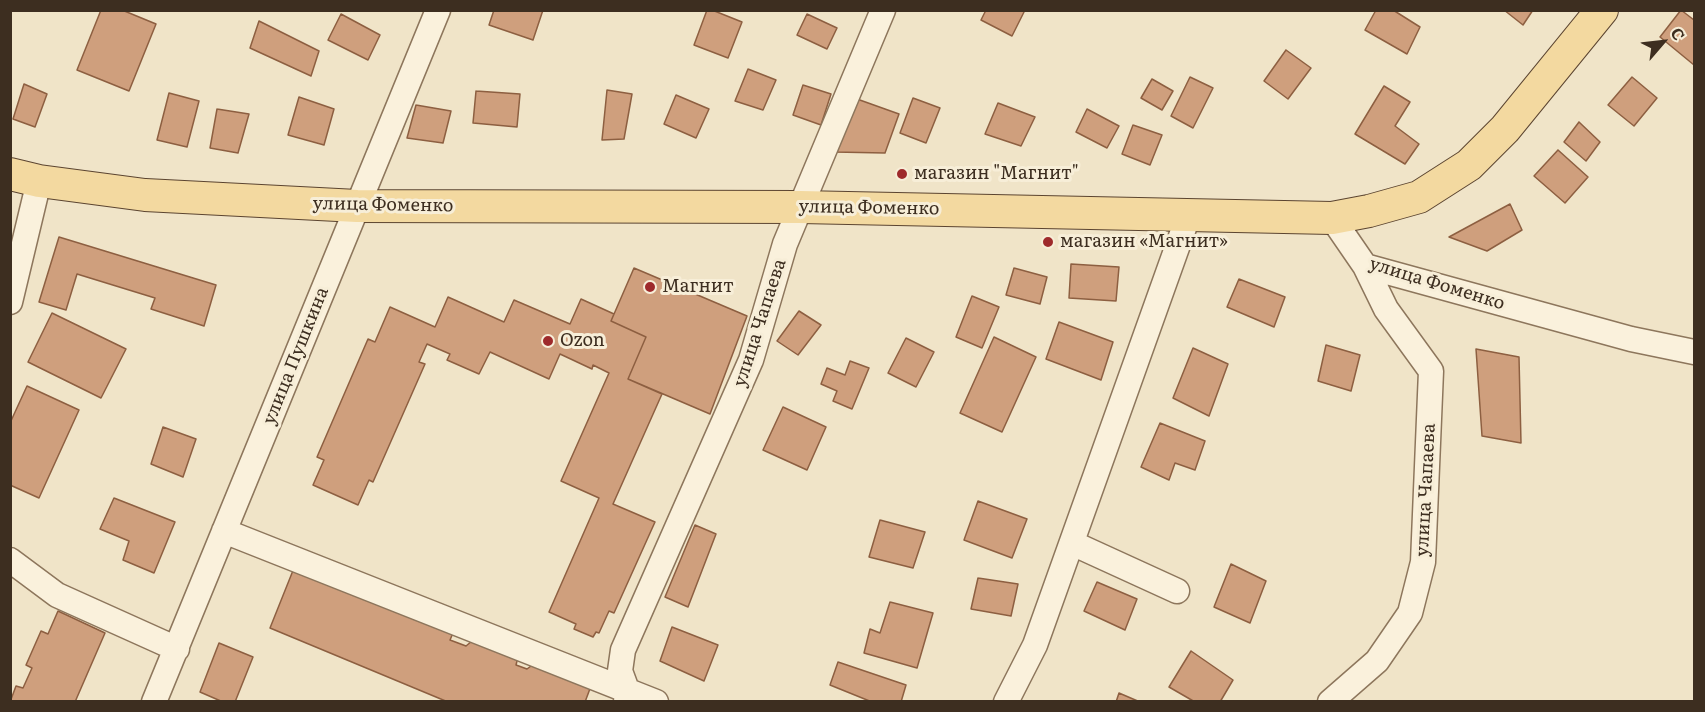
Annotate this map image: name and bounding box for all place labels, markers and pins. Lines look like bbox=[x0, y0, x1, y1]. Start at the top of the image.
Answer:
place label: магазин "Магнит" bbox=[914, 163, 1079, 185]
marker: магазин "Магнит" bbox=[895, 167, 909, 181]
place label: магазин «Магнит» bbox=[1060, 231, 1228, 253]
marker: магазин «Магнит» bbox=[1041, 235, 1055, 249]
place label: Магнит bbox=[662, 276, 734, 298]
marker: Магнит bbox=[643, 280, 657, 294]
place label: Ozon bbox=[560, 330, 605, 352]
marker: Ozon bbox=[541, 334, 555, 348]

